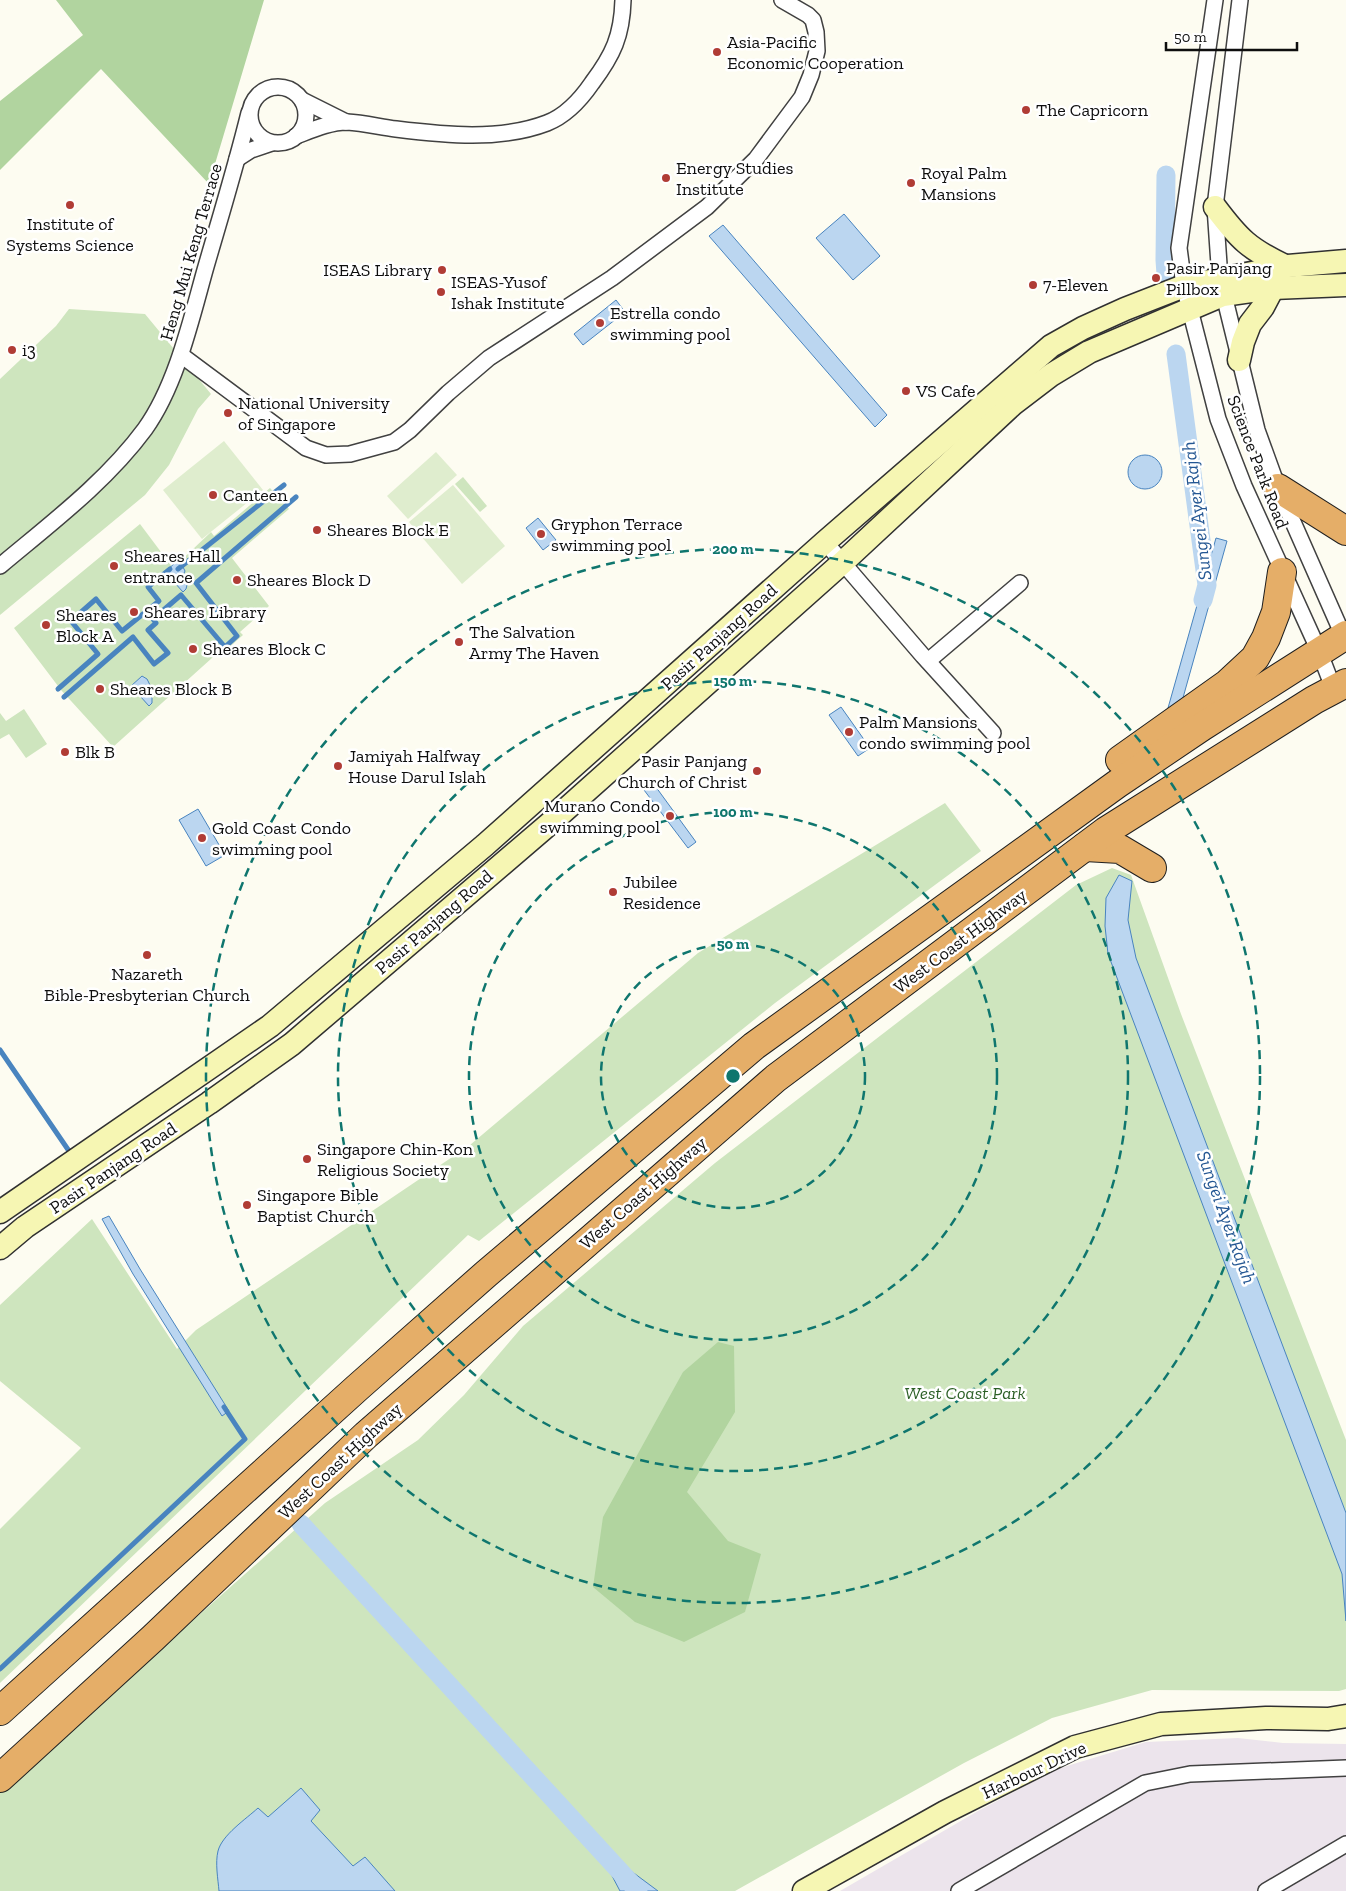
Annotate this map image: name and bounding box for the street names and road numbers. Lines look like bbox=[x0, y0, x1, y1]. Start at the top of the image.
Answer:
street label: Heng Mui Keng Terrace bbox=[155, 161, 227, 343]
street label: Science Park Road bbox=[1222, 392, 1294, 532]
street label: Pasir Panjang Road bbox=[656, 579, 782, 695]
street label: Pasir Panjang Road bbox=[371, 865, 497, 979]
street label: West Coast Highway bbox=[889, 883, 1031, 998]
street label: Pasir Panjang Road bbox=[45, 1117, 181, 1219]
street label: West Coast Highway bbox=[575, 1131, 712, 1254]
street label: West Coast Highway bbox=[274, 1398, 407, 1524]
street label: Harbour Drive bbox=[978, 1736, 1090, 1804]

